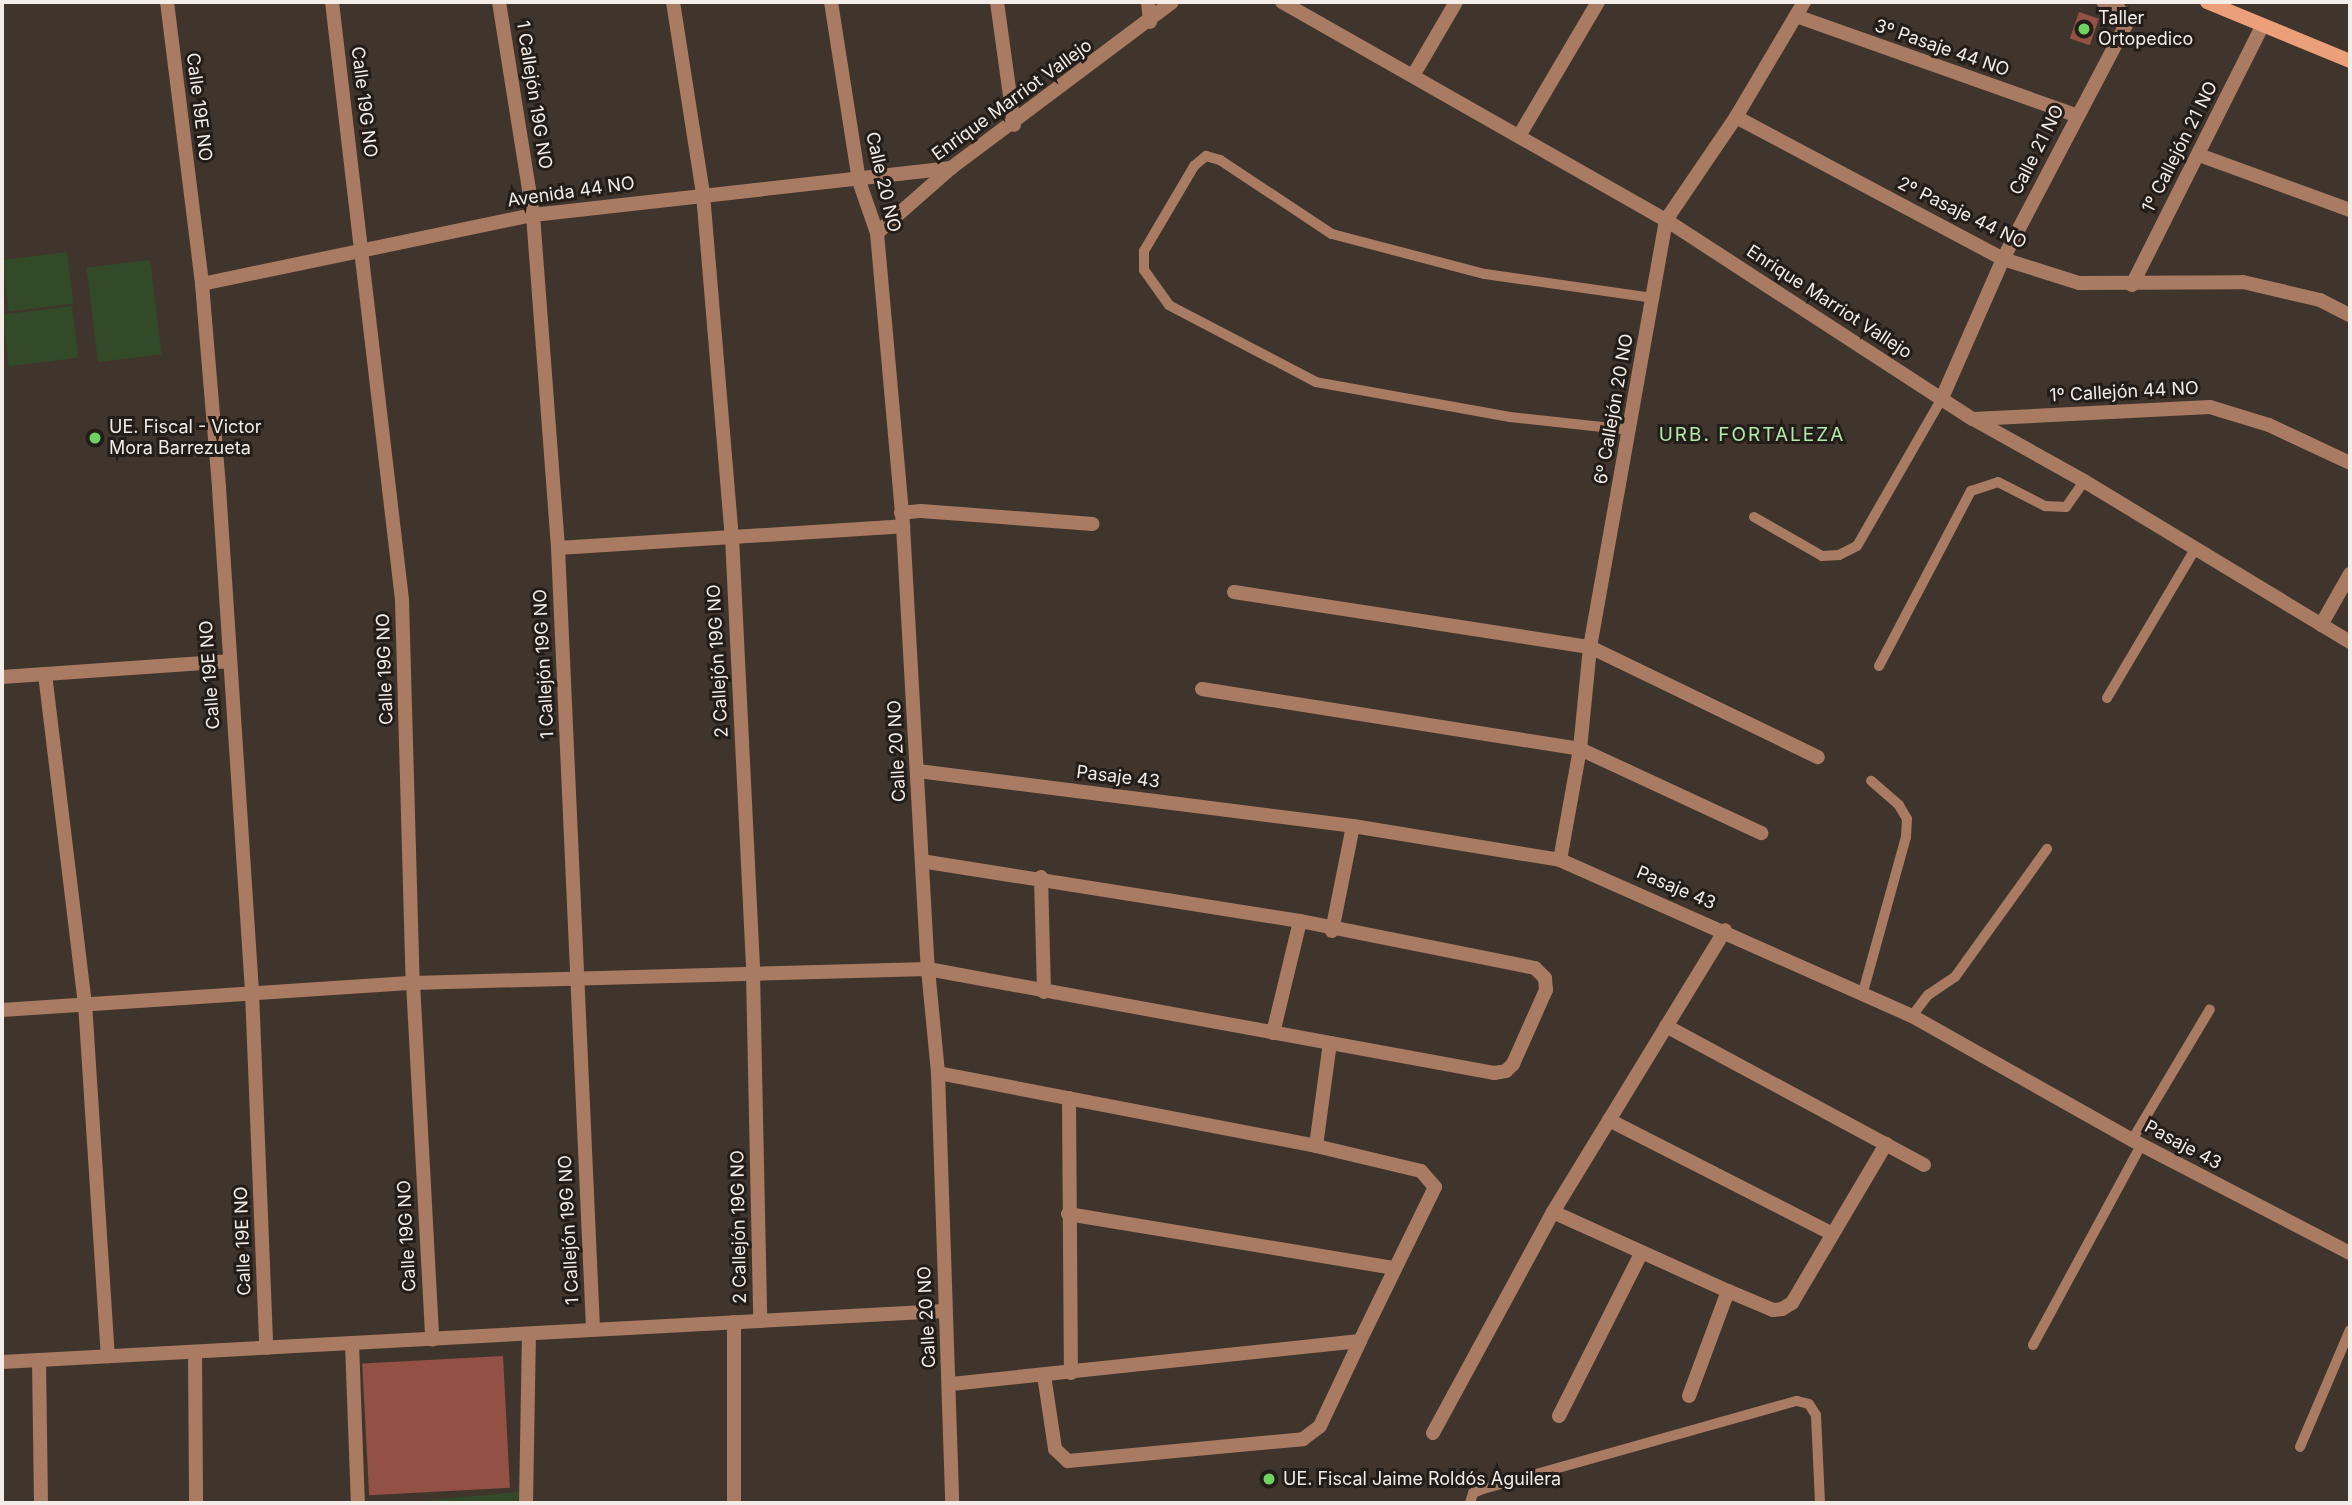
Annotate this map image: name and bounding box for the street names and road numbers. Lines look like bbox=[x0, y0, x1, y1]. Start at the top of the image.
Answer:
street label: 3º Pasaje 44 NO bbox=[1872, 15, 2012, 81]
street label: 1 Callejón 19G NO bbox=[512, 19, 556, 171]
street label: Enrique Marriot Vallejo bbox=[928, 35, 1096, 165]
street label: Calle 19G NO bbox=[346, 45, 382, 159]
street label: Calle 19E NO bbox=[182, 51, 216, 163]
street label: 1º Callejón 21 NO bbox=[2138, 78, 2222, 216]
street label: Calle 21 NO bbox=[2005, 101, 2069, 199]
street label: Calle 20 NO bbox=[861, 130, 905, 234]
street label: Avenida 44 NO bbox=[506, 172, 636, 212]
street label: 2º Pasaje 44 NO bbox=[1894, 172, 2030, 254]
street label: Enrique Marriot Vallejo bbox=[1742, 240, 1916, 364]
street label: 6º Callejón 20 NO bbox=[1590, 332, 1638, 486]
street label: 1º Callejón 44 NO bbox=[2049, 377, 2199, 407]
street label: 2 Callejón 19G NO bbox=[703, 584, 733, 738]
street label: 1 Callejón 19G NO bbox=[529, 589, 559, 739]
street label: Calle 19G NO bbox=[372, 613, 398, 725]
street label: Calle 19E NO bbox=[195, 620, 225, 730]
street label: Calle 20 NO bbox=[884, 699, 910, 803]
street label: Pasaje 43 bbox=[1075, 761, 1161, 793]
street label: Pasaje 43 bbox=[1633, 862, 1719, 914]
street label: Pasaje 43 bbox=[2141, 1116, 2225, 1174]
street label: 2 Callejón 19G NO bbox=[727, 1150, 751, 1304]
street label: 1 Callejón 19G NO bbox=[554, 1155, 584, 1305]
street label: Calle 19G NO bbox=[393, 1180, 421, 1292]
street label: Calle 19E NO bbox=[230, 1186, 256, 1296]
street label: Calle 20 NO bbox=[914, 1265, 940, 1369]

